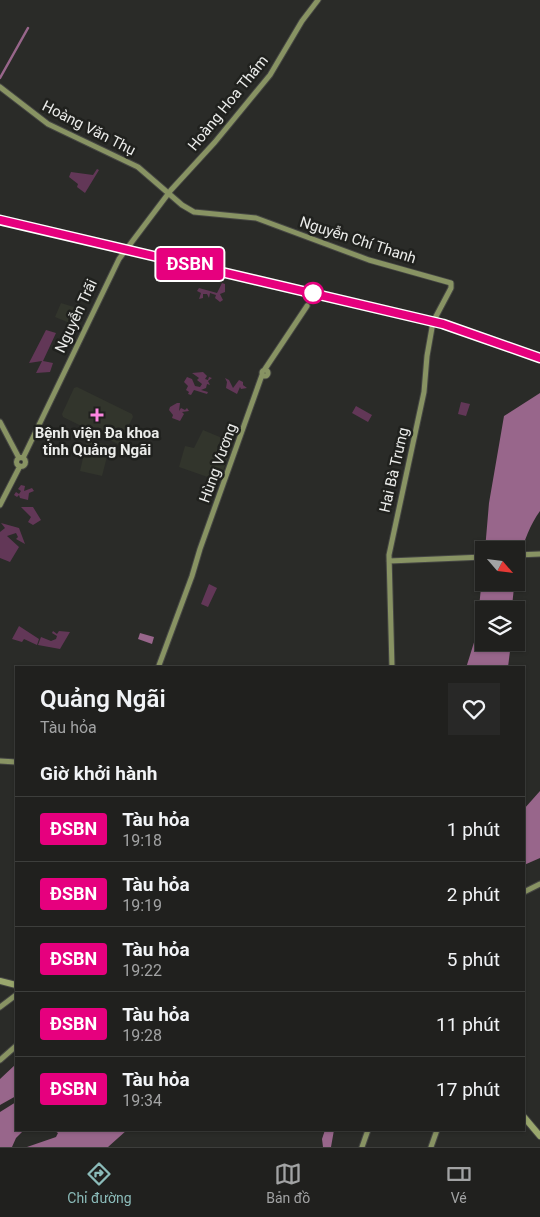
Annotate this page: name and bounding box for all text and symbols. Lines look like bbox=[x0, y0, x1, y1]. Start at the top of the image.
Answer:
street label: Hoàng Hoa Thám bbox=[184, 52, 272, 154]
street label: Hoàng Văn Thụ bbox=[39, 97, 139, 159]
street label: Nguyễn Chí Thanh bbox=[297, 213, 419, 267]
line badge: ĐSBN bbox=[155, 248, 225, 280]
text: ĐSBN bbox=[166, 253, 214, 274]
street label: Nguyễn Trãi bbox=[51, 276, 101, 356]
unlabelled marker bbox=[302, 282, 324, 304]
marker: Bệnh viện Đa khoa tỉnh Quảng Ngãi bbox=[90, 408, 104, 422]
street label: Hùng Vương bbox=[195, 421, 241, 505]
place label: Bệnh viện Đa khoa tỉnh Quảng Ngãi bbox=[35, 424, 159, 459]
street label: Hai Bà Trưng bbox=[375, 426, 413, 514]
north arrow bbox=[475, 541, 525, 591]
map controls bbox=[475, 541, 525, 651]
button: layers bbox=[475, 601, 525, 651]
button: heart bbox=[448, 683, 500, 735]
text: Quảng Ngãi bbox=[40, 685, 166, 713]
text: Tàu hỏa bbox=[40, 718, 97, 737]
text: Giờ khởi hành bbox=[40, 762, 157, 785]
text: Tàu hỏa bbox=[122, 808, 190, 831]
text: ĐSBN bbox=[50, 818, 97, 839]
text: 1 phút bbox=[447, 818, 500, 841]
text: 19:18 bbox=[122, 831, 162, 850]
text: Tàu hỏa bbox=[122, 873, 190, 896]
text: ĐSBN bbox=[50, 883, 97, 904]
text: 2 phút bbox=[447, 883, 500, 906]
text: 19:19 bbox=[122, 896, 162, 915]
text: Tàu hỏa bbox=[122, 938, 190, 961]
text: ĐSBN bbox=[50, 948, 97, 969]
text: 5 phút bbox=[447, 948, 500, 971]
text: 19:22 bbox=[122, 961, 162, 980]
text: Tàu hỏa bbox=[122, 1003, 190, 1026]
text: ĐSBN bbox=[50, 1013, 97, 1034]
text: 11 phút bbox=[436, 1013, 500, 1036]
text: 19:28 bbox=[122, 1026, 162, 1045]
text: Tàu hỏa bbox=[122, 1068, 190, 1091]
text: ĐSBN bbox=[50, 1078, 97, 1099]
text: 17 phút bbox=[436, 1078, 500, 1101]
text: 19:34 bbox=[122, 1091, 162, 1110]
tab: Chỉ đường bbox=[67, 1160, 132, 1206]
tab: Bản đồ bbox=[266, 1160, 310, 1206]
tab: Vé bbox=[445, 1160, 473, 1206]

